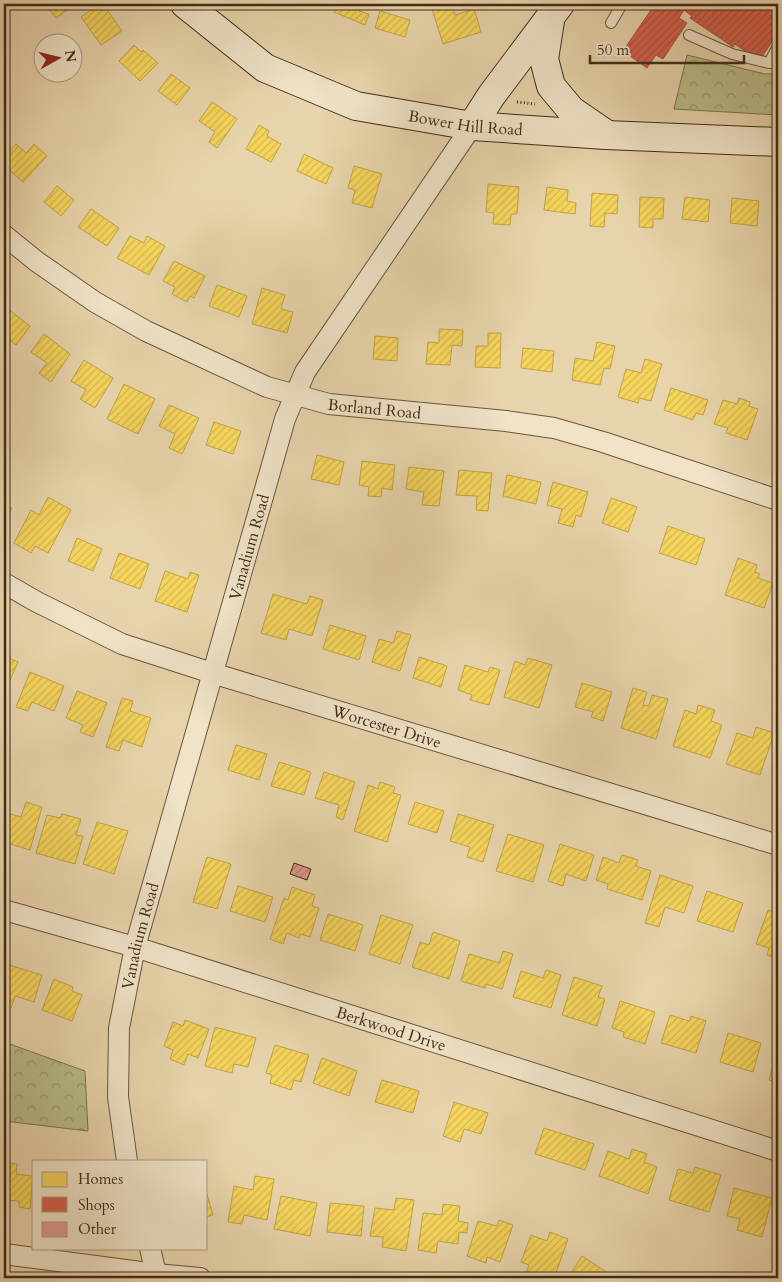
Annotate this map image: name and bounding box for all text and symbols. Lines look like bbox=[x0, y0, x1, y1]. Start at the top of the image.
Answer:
north arrow bbox=[32, 32, 82, 82]
scale bar bbox=[590, 32, 743, 64]
text: 50 m bbox=[597, 40, 629, 60]
text: N bbox=[60, 49, 81, 64]
street label: Bower Hill Road bbox=[406, 105, 524, 141]
street label: Borland Road bbox=[327, 394, 422, 425]
street label: Vanadium Road bbox=[224, 491, 275, 603]
street label: Worcester Drive bbox=[328, 700, 444, 754]
street label: Vanadium Road bbox=[117, 880, 165, 991]
street label: Berkwood Drive bbox=[333, 1002, 449, 1057]
legend bbox=[32, 1160, 208, 1250]
text: Homes bbox=[78, 1169, 123, 1189]
text: Shops bbox=[78, 1195, 115, 1215]
text: Other bbox=[78, 1219, 117, 1239]

